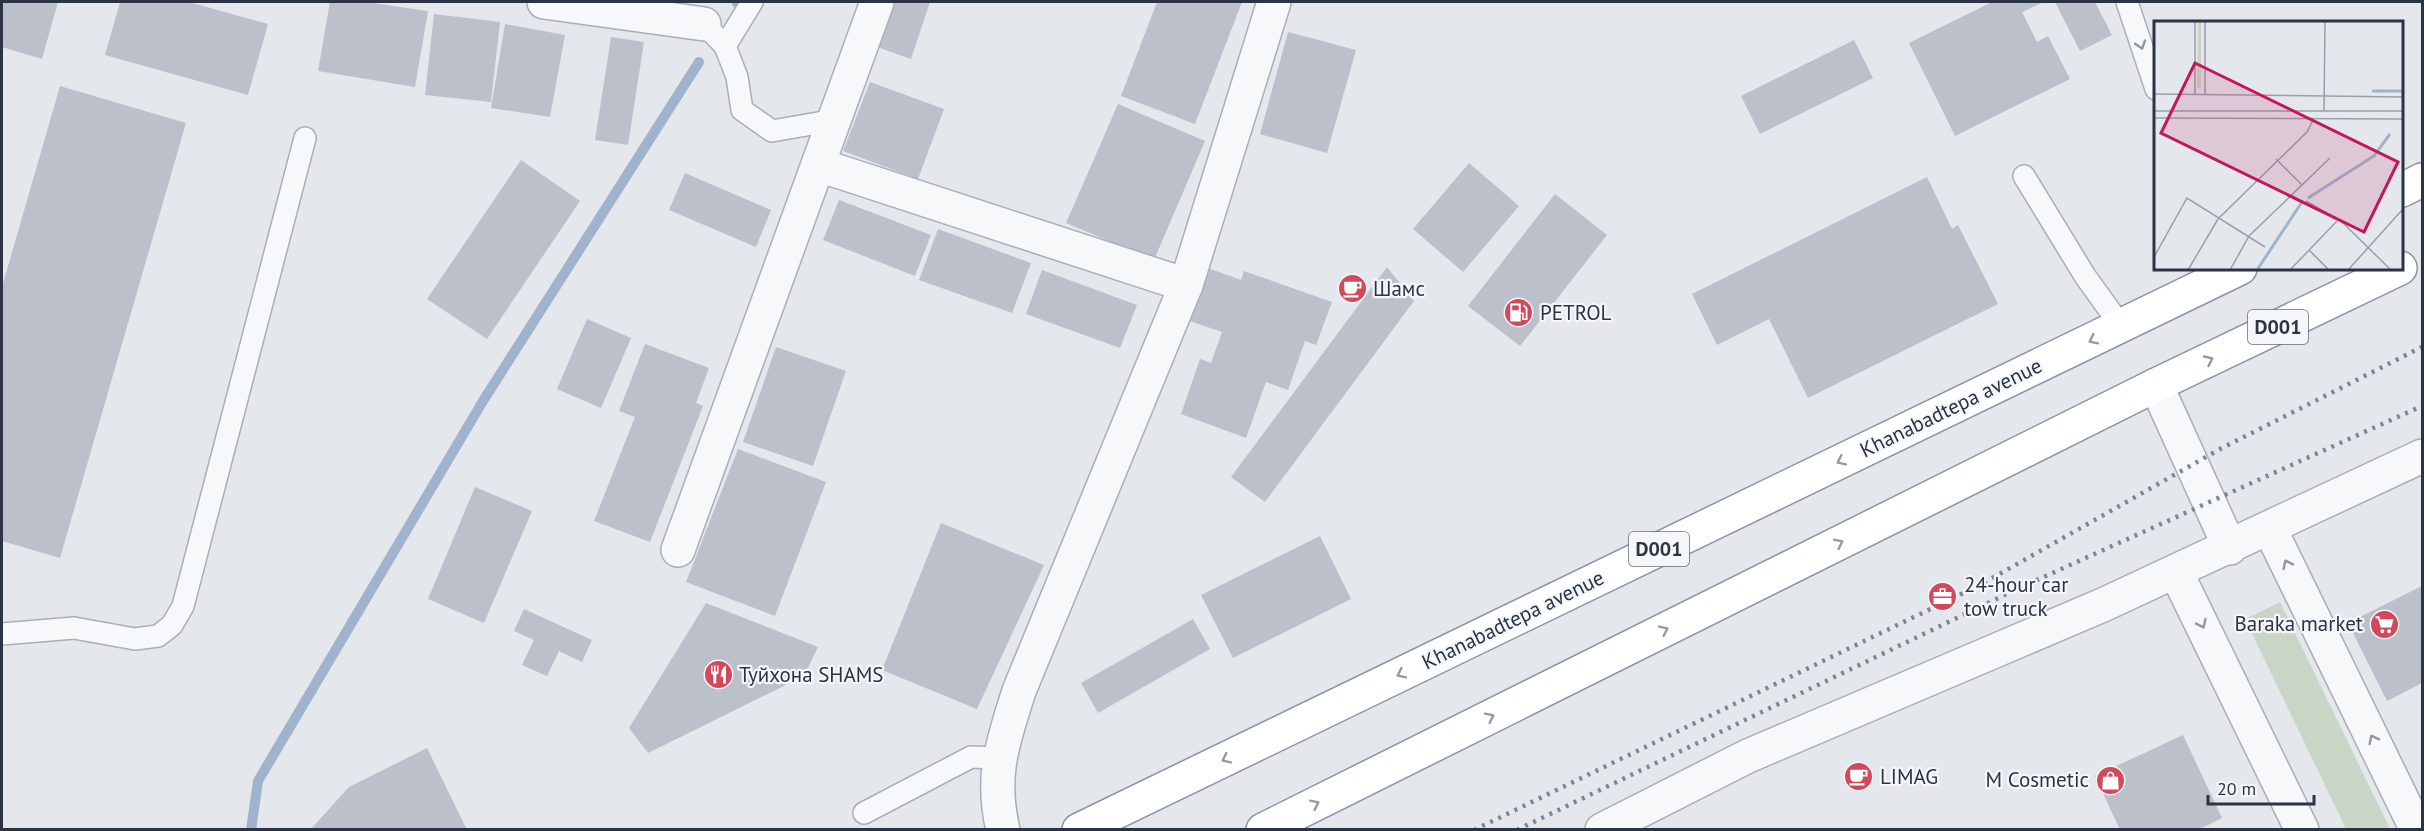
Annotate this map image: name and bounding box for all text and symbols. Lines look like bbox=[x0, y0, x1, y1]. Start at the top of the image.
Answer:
inset map bbox=[2154, 21, 2403, 270]
one-way arrow bbox=[2134, 39, 2147, 50]
cafe icon: Шамс bbox=[1336, 273, 1368, 305]
place label: Шамс bbox=[1373, 275, 1425, 302]
fuel station icon: PETROL bbox=[1503, 297, 1535, 329]
place label: PETROL bbox=[1540, 299, 1612, 326]
road number: D001 bbox=[2248, 310, 2308, 344]
one-way arrow bbox=[2088, 332, 2099, 344]
street label: Khanabadtepa avenue bbox=[1855, 352, 2046, 463]
one-way arrow bbox=[2202, 355, 2213, 367]
one-way arrow bbox=[1837, 454, 1848, 466]
road number: D001 bbox=[1629, 532, 1689, 566]
one-way arrow bbox=[1832, 539, 1843, 550]
one-way arrow bbox=[2283, 559, 2295, 570]
street label: Khanabadtepa avenue bbox=[1417, 564, 1608, 675]
place label: 24-hour car tow truck bbox=[1964, 571, 2068, 622]
office icon: 24-hour car tow truck bbox=[1927, 581, 1959, 613]
supermarket icon: Baraka market bbox=[2368, 608, 2400, 640]
place label: Baraka market bbox=[2234, 610, 2363, 637]
one-way arrow bbox=[2194, 618, 2206, 629]
one-way arrow bbox=[1658, 626, 1669, 637]
restaurant icon: Туйхона SHAMS bbox=[702, 659, 734, 691]
place label: Туйхона SHAMS bbox=[739, 661, 884, 688]
one-way arrow bbox=[1397, 667, 1408, 679]
one-way arrow bbox=[1483, 713, 1494, 724]
one-way arrow bbox=[2369, 735, 2380, 746]
one-way arrow bbox=[1221, 752, 1232, 763]
cafe icon: LIMAG bbox=[1843, 761, 1875, 793]
place label: LIMAG bbox=[1880, 763, 1938, 790]
shop icon: M Cosmetic bbox=[2094, 764, 2126, 796]
place label: M Cosmetic bbox=[1985, 766, 2089, 793]
scale bar bbox=[2208, 768, 2314, 806]
text: 20 m bbox=[2217, 777, 2256, 800]
one-way arrow bbox=[1309, 799, 1320, 811]

